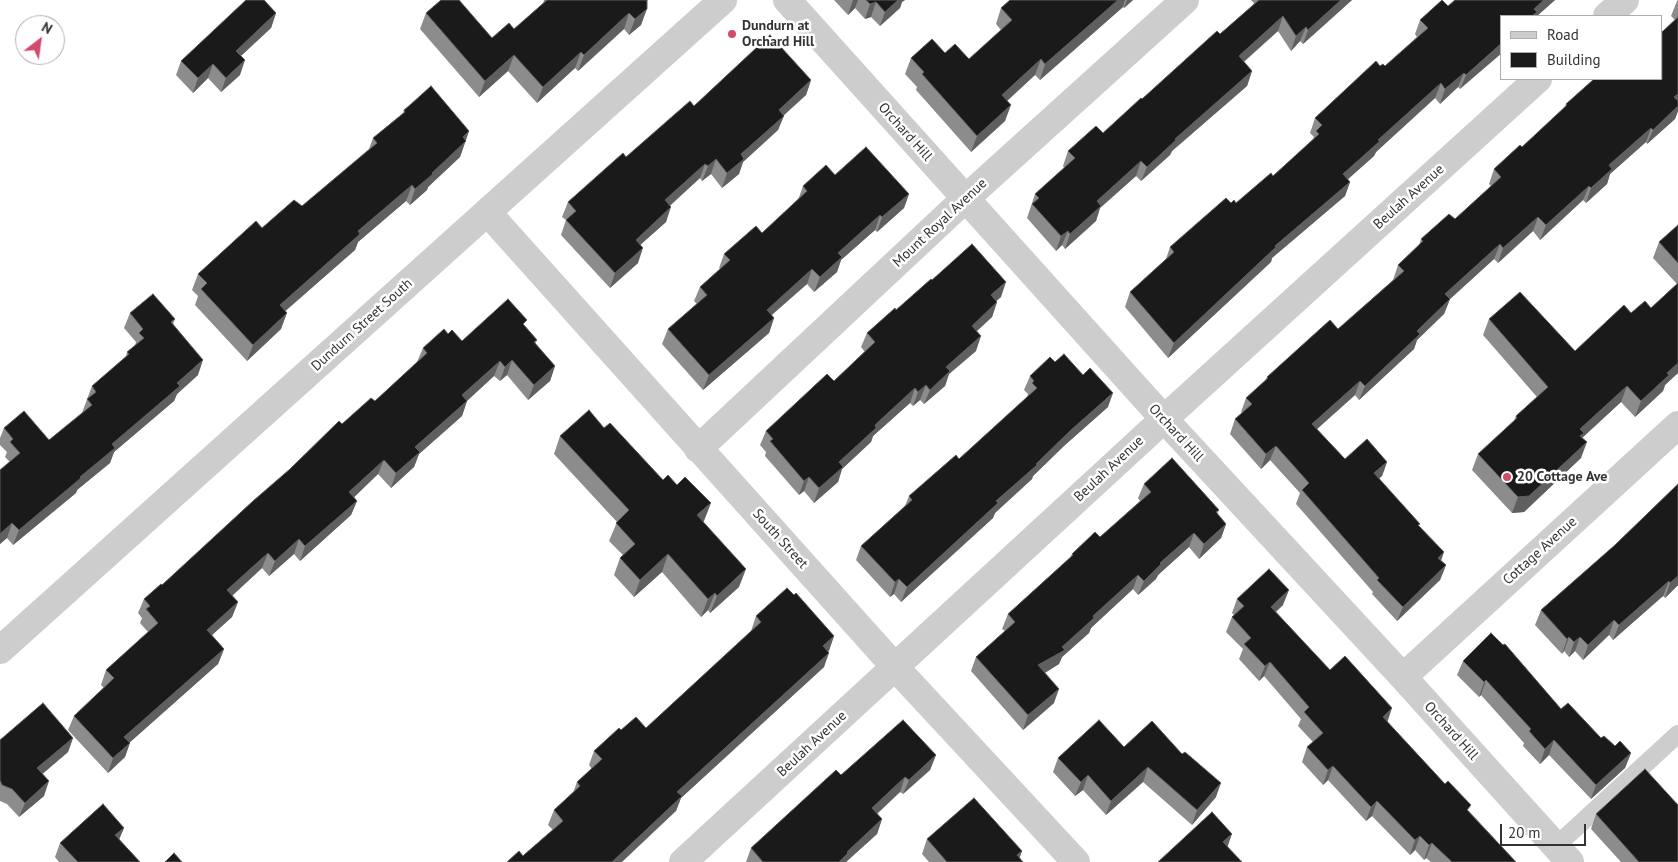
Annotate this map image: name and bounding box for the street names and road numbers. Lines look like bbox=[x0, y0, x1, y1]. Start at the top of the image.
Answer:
street label: Orchard Hill bbox=[874, 99, 936, 165]
street label: Beulah Avenue bbox=[1370, 161, 1448, 233]
street label: Mount Royal Avenue bbox=[890, 175, 990, 271]
street label: Dundurn Street South bbox=[308, 275, 416, 375]
street label: Orchard Hill bbox=[1145, 401, 1207, 465]
street label: Beulah Avenue bbox=[1071, 433, 1147, 505]
street label: South Street bbox=[749, 506, 811, 572]
street label: Cottage Avenue bbox=[1500, 513, 1580, 589]
street label: Orchard Hill bbox=[1420, 698, 1482, 764]
street label: Beulah Avenue bbox=[774, 708, 850, 780]

